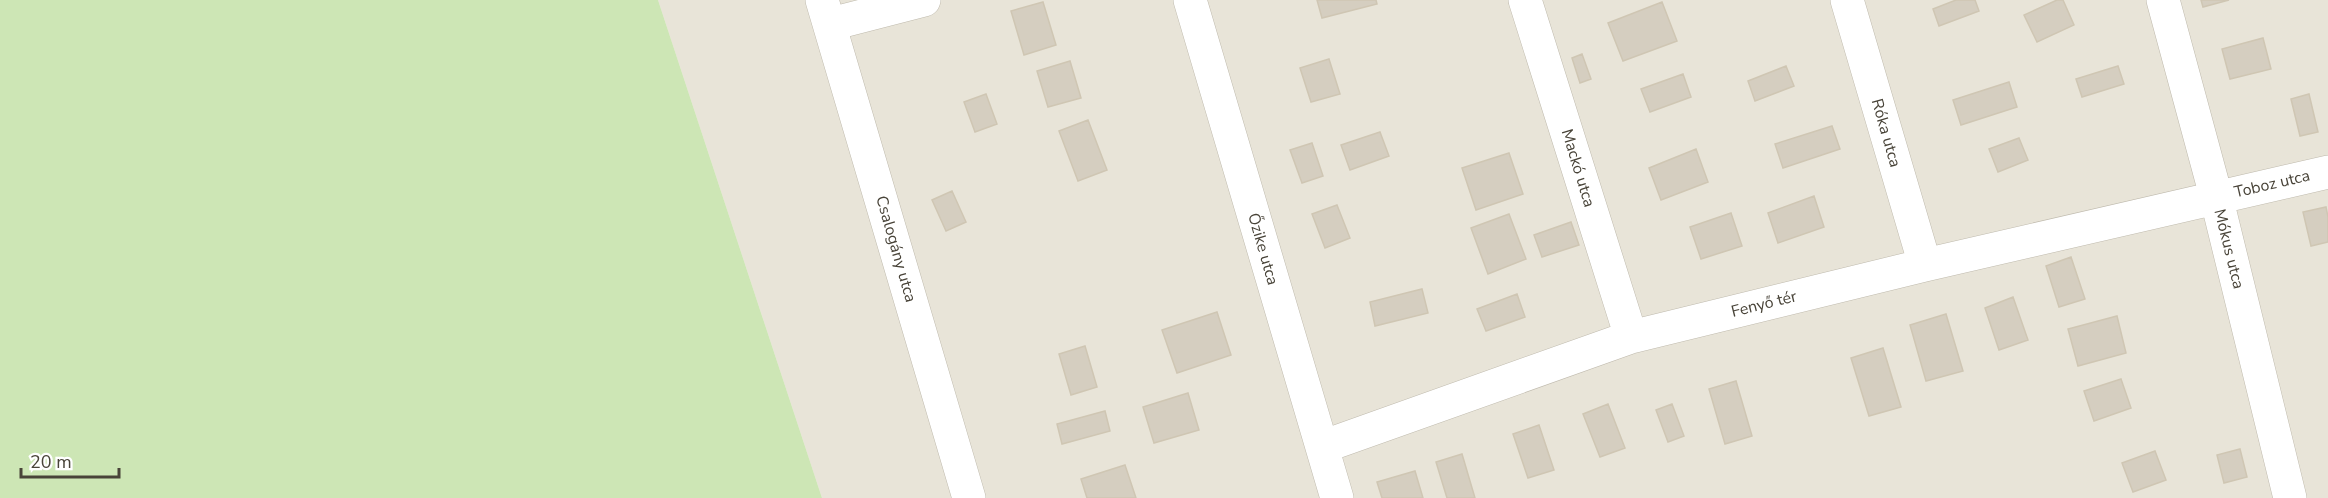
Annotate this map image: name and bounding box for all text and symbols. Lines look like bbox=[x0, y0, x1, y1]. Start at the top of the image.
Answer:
street label: Róka utca bbox=[1866, 96, 1906, 170]
street label: Mackó utca bbox=[1556, 126, 1600, 210]
street label: Toboz utca bbox=[2232, 165, 2312, 203]
street label: Csalogány utca bbox=[870, 193, 922, 305]
street label: Mókus utca bbox=[2208, 207, 2250, 291]
street label: Őzike utca bbox=[1242, 210, 1284, 288]
street label: Fenyő tér bbox=[1729, 285, 1799, 323]
scale bar bbox=[21, 441, 118, 479]
text: 20 m bbox=[30, 450, 72, 474]

